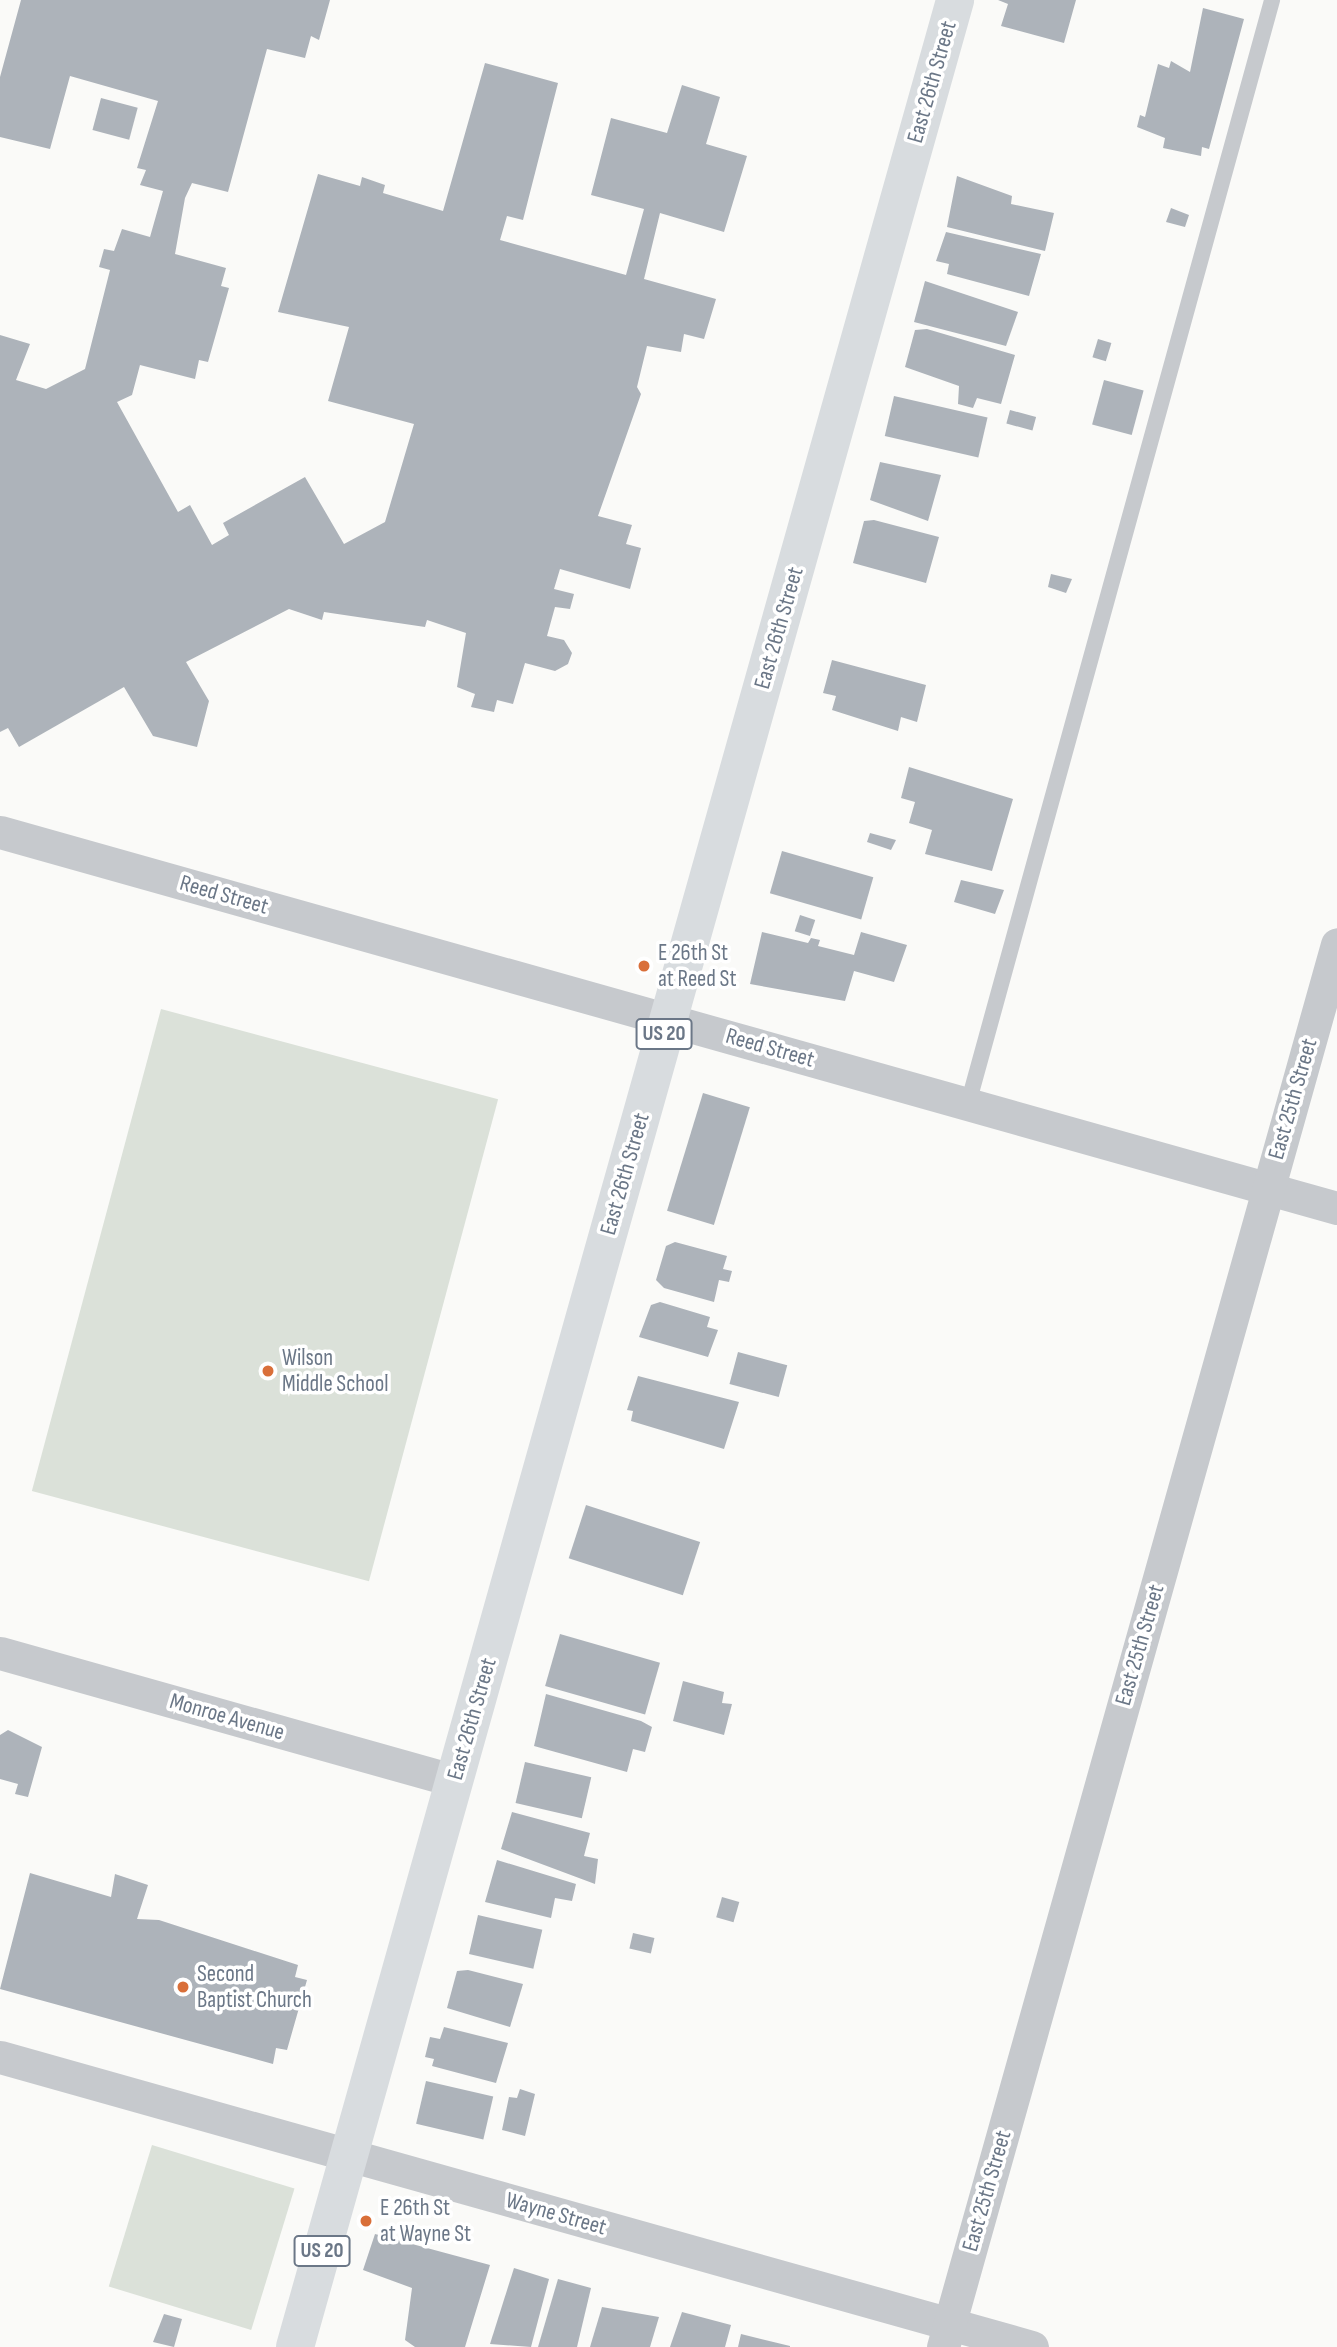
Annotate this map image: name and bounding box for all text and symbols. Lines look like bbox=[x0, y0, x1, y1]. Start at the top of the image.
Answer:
street label: East 26th Street bbox=[901, 18, 963, 146]
street label: East 26th Street bbox=[748, 564, 810, 692]
street label: Reed Street bbox=[177, 869, 271, 921]
place label: E 26th St at Reed St bbox=[658, 939, 736, 993]
marker: E 26th St at Reed St bbox=[636, 958, 652, 974]
road number: US 20 bbox=[634, 1016, 694, 1052]
street label: Reed Street bbox=[723, 1022, 817, 1074]
street label: East 25th Street bbox=[1263, 1035, 1323, 1163]
street label: East 26th Street bbox=[594, 1110, 656, 1238]
place label: Wilson Middle School bbox=[282, 1344, 389, 1398]
marker: Wilson Middle School bbox=[260, 1363, 276, 1379]
street label: East 25th Street bbox=[1110, 1581, 1170, 1709]
street label: East 26th Street bbox=[441, 1655, 503, 1783]
street label: Monroe Avenue bbox=[166, 1687, 288, 1747]
place label: Second Baptist Church bbox=[197, 1960, 312, 2014]
marker: Second Baptist Church bbox=[175, 1979, 191, 1995]
street label: East 25th Street bbox=[957, 2127, 1017, 2255]
street label: Wayne Street bbox=[503, 2187, 609, 2241]
place label: E 26th St at Wayne St bbox=[380, 2194, 471, 2248]
marker: E 26th St at Wayne St bbox=[358, 2213, 374, 2229]
road number: US 20 bbox=[292, 2234, 352, 2268]

